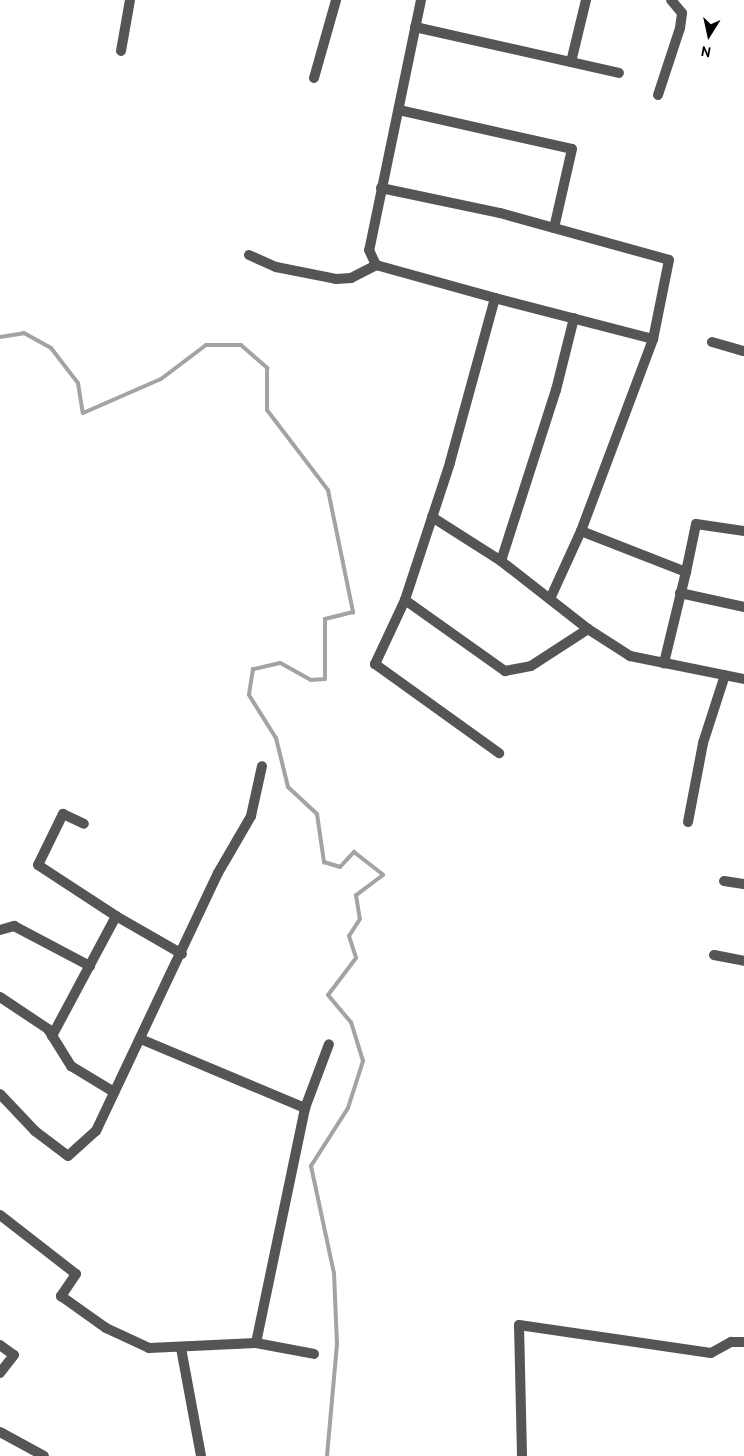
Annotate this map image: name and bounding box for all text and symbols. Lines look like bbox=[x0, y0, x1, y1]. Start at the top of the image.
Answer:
north arrow bbox=[684, 10, 734, 60]
text: N bbox=[700, 41, 713, 60]

